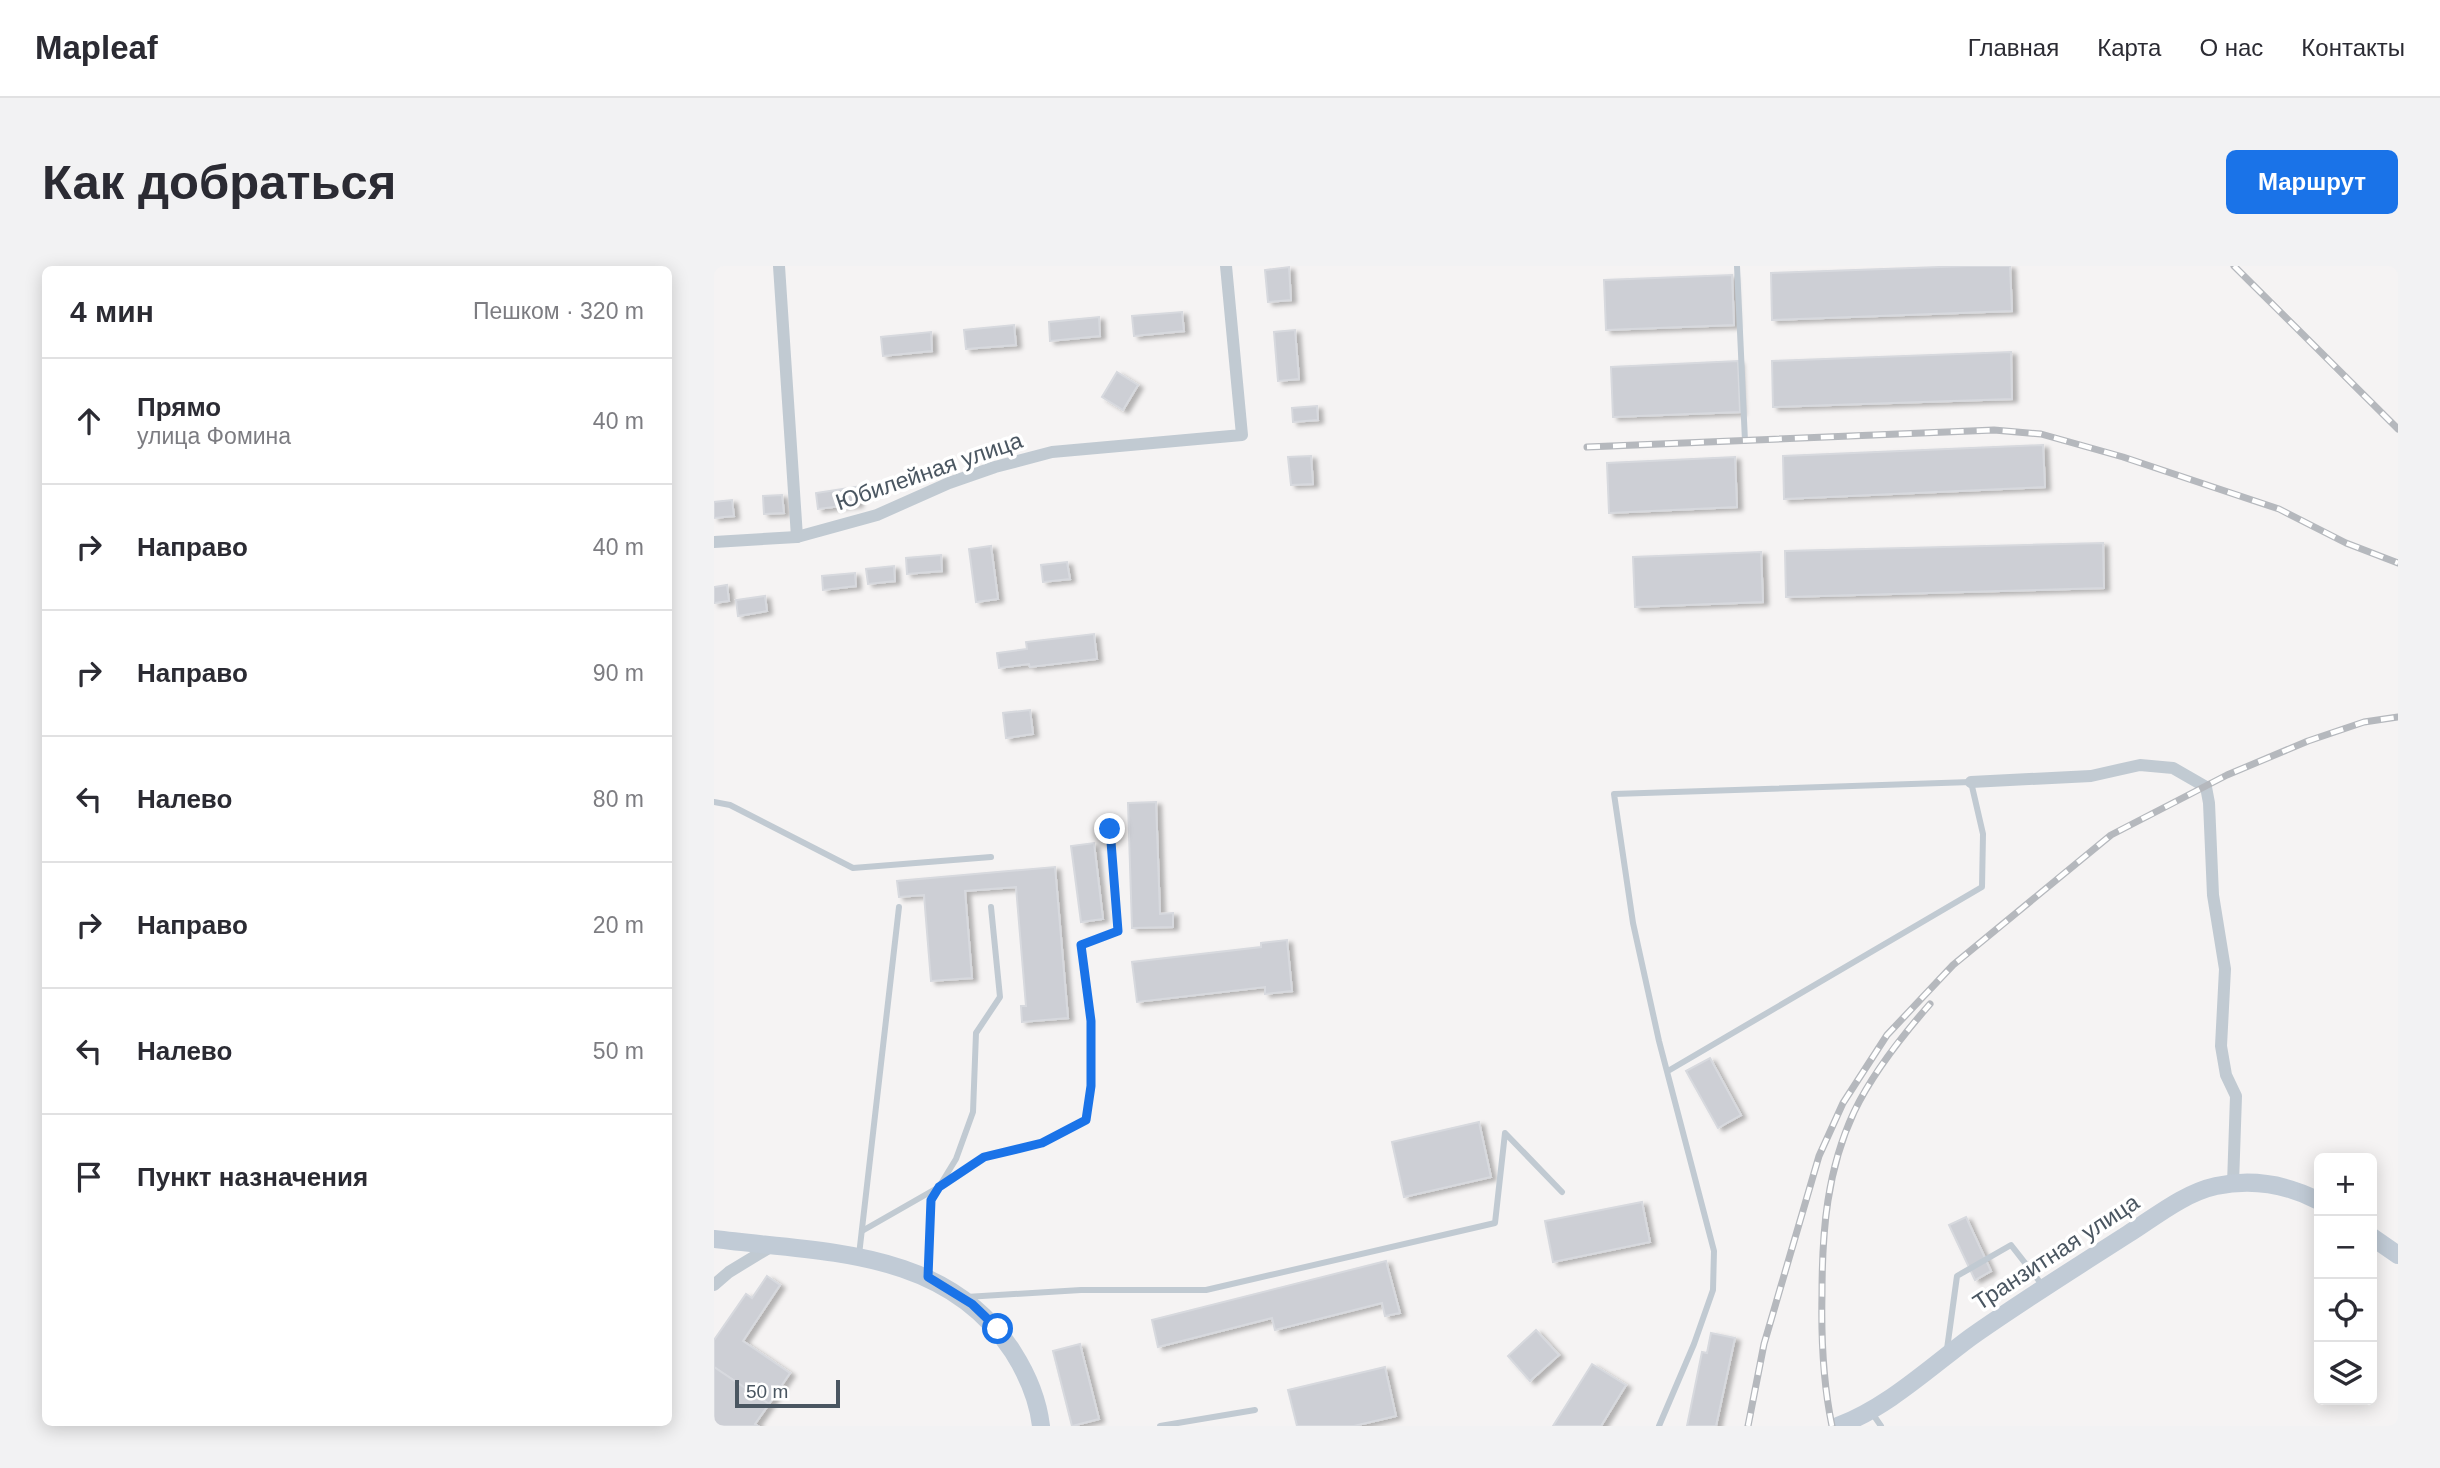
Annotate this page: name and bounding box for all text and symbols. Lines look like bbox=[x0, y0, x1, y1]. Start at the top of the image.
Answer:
text: Mapleaf bbox=[35, 29, 158, 66]
text: Главная bbox=[1968, 34, 2059, 61]
text: Карта bbox=[2097, 34, 2161, 61]
text: О нас bbox=[2199, 34, 2263, 61]
text: Контакты bbox=[2301, 34, 2405, 61]
button: Маршрут bbox=[2226, 150, 2398, 214]
text: Как добраться bbox=[42, 155, 396, 209]
text: 4 мин bbox=[70, 295, 154, 328]
text: Пешком · 320 m bbox=[473, 298, 644, 324]
text: Прямо bbox=[137, 392, 221, 422]
icon: ahead bbox=[70, 402, 108, 440]
text: 40 m bbox=[593, 408, 644, 434]
text: улица Фомина bbox=[137, 423, 291, 449]
street label: Юбилейная улица bbox=[832, 427, 1026, 515]
icon: right bbox=[70, 528, 108, 566]
text: Направо bbox=[137, 532, 248, 562]
text: 40 m bbox=[593, 534, 644, 560]
icon: right bbox=[70, 654, 108, 692]
text: Направо bbox=[137, 658, 248, 688]
text: 90 m bbox=[593, 660, 644, 686]
icon: left bbox=[70, 780, 108, 818]
text: Налево bbox=[137, 784, 232, 814]
text: 80 m bbox=[593, 786, 644, 812]
route end bbox=[1094, 813, 1125, 844]
icon: right bbox=[70, 906, 108, 944]
text: Направо bbox=[137, 910, 248, 940]
text: 20 m bbox=[593, 912, 644, 938]
icon: left bbox=[70, 1032, 108, 1070]
text: Налево bbox=[137, 1036, 232, 1066]
text: 50 m bbox=[593, 1038, 644, 1064]
map controls bbox=[2314, 1153, 2377, 1405]
button: + bbox=[2314, 1153, 2377, 1216]
icon: arrive bbox=[70, 1158, 108, 1196]
text: Пункт назначения bbox=[137, 1162, 368, 1192]
street label: Транзитная улица bbox=[1968, 1189, 2144, 1315]
button: − bbox=[2314, 1216, 2377, 1279]
button: locate bbox=[2314, 1279, 2377, 1342]
route start bbox=[982, 1313, 1013, 1344]
button: layers bbox=[2314, 1342, 2377, 1405]
scale bar bbox=[735, 1377, 840, 1409]
text: 50 m bbox=[746, 1381, 788, 1402]

